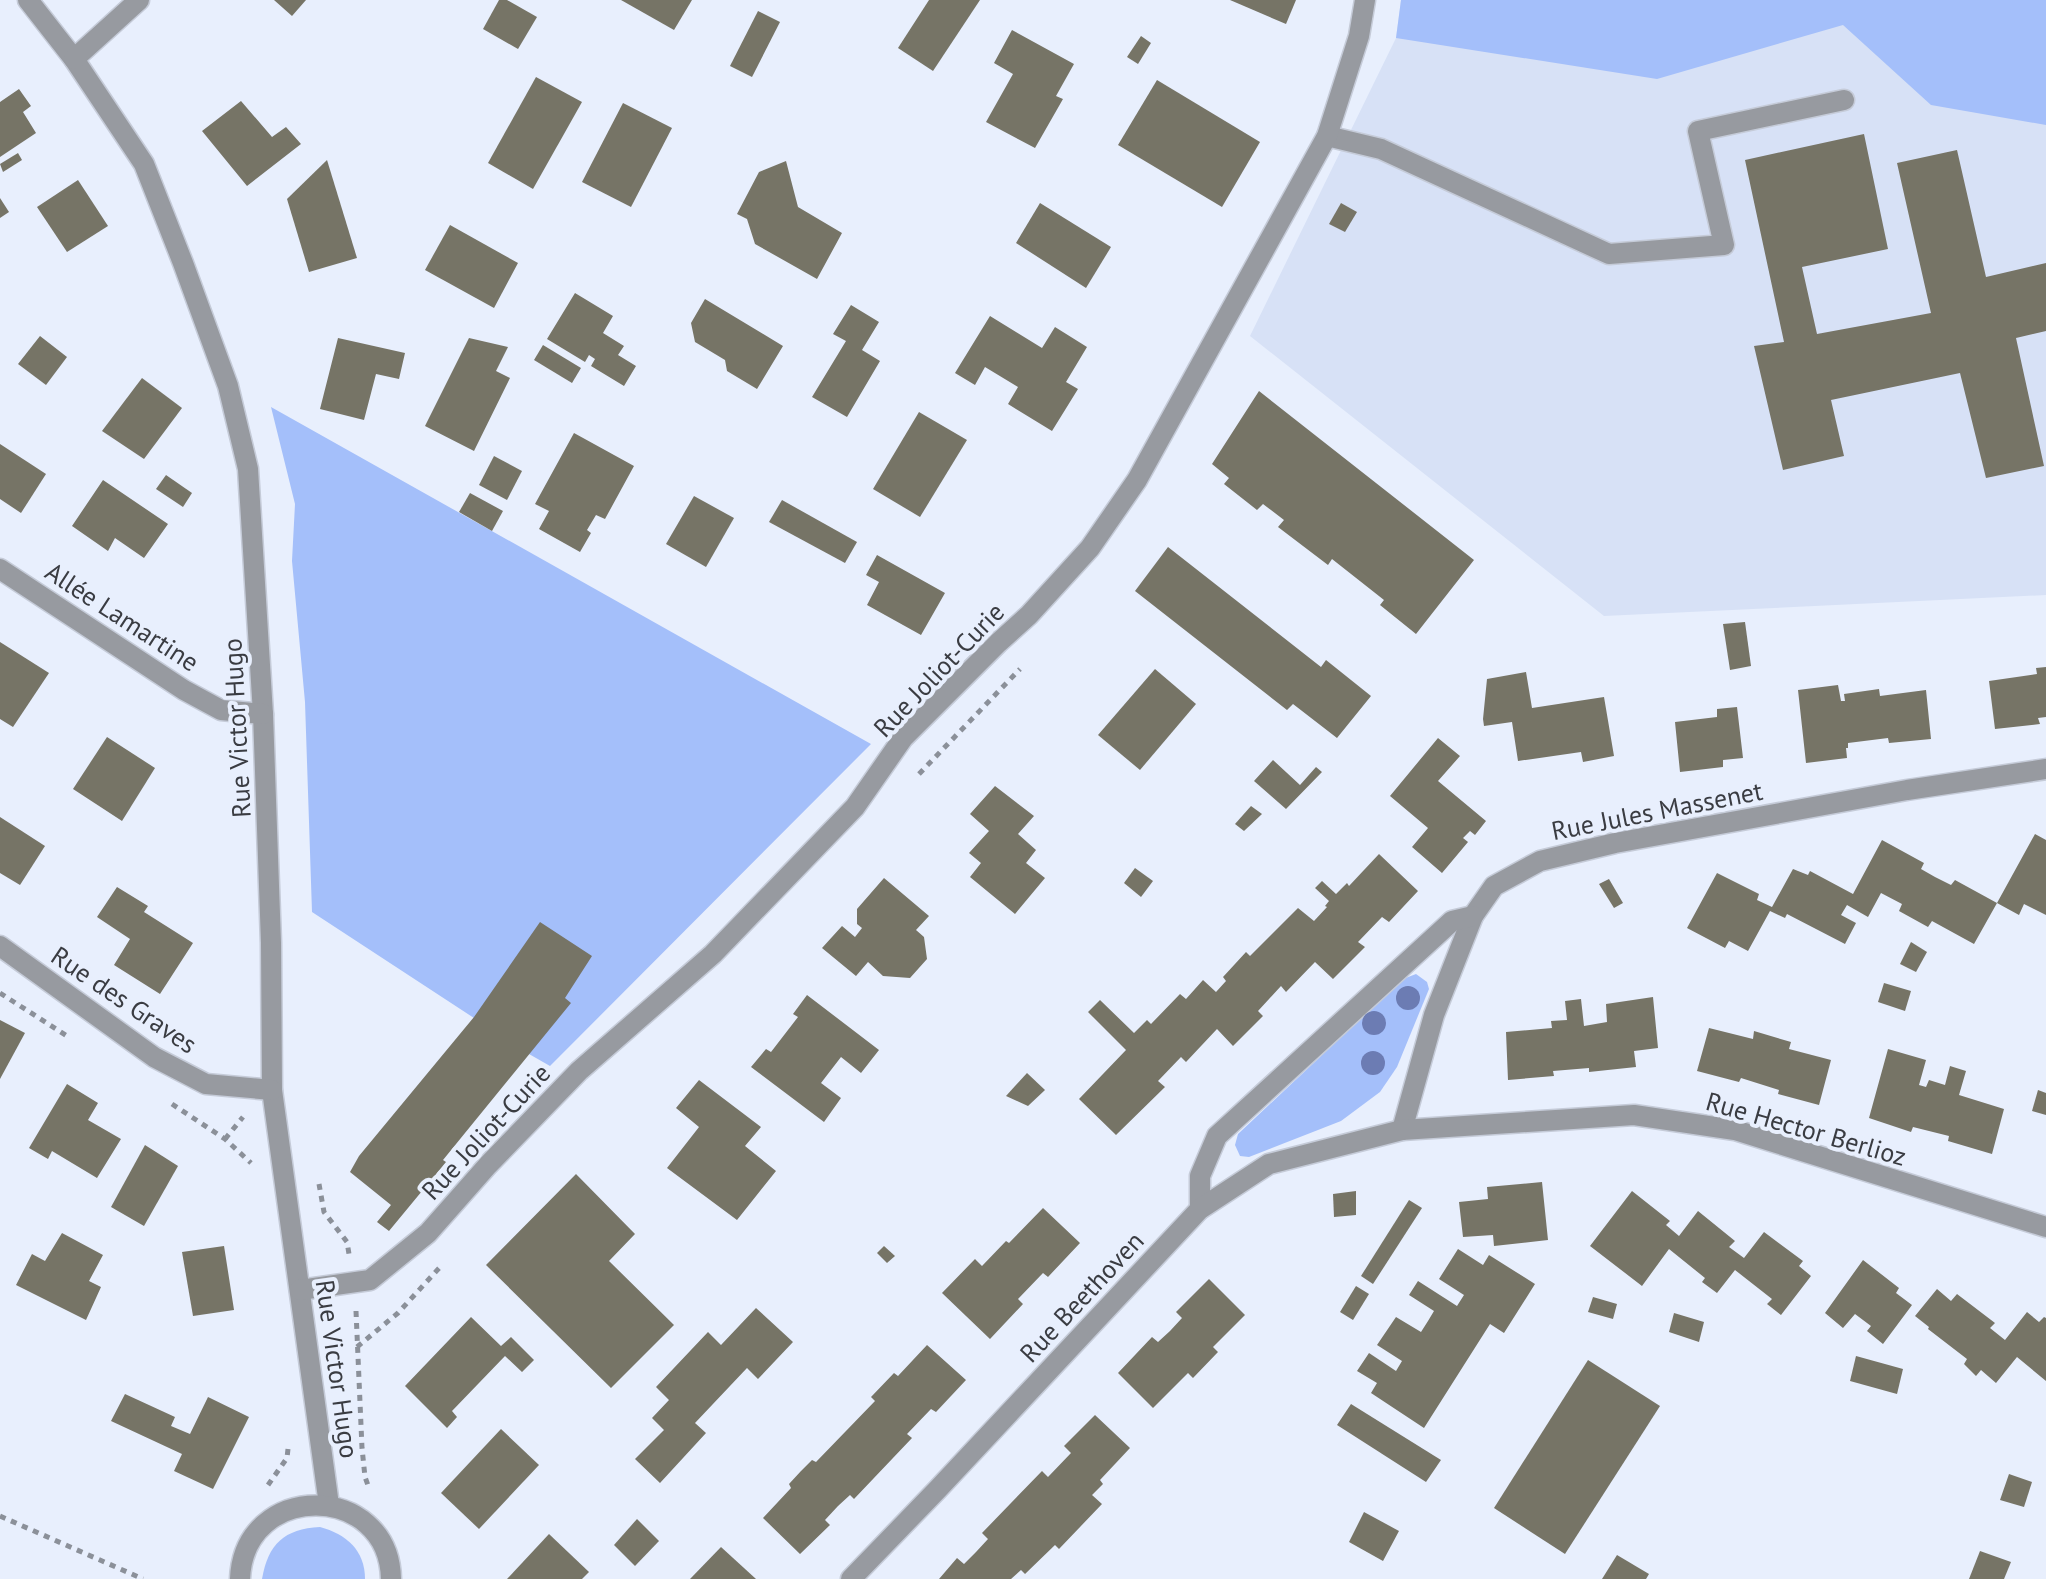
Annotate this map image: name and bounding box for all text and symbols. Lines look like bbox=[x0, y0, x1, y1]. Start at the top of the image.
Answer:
street label: Allée Lamartine bbox=[39, 555, 205, 678]
street label: Rue Joliot-Curie bbox=[866, 596, 1011, 744]
street label: Rue Victor Hugo bbox=[215, 637, 258, 819]
street label: Rue Jules Massenet bbox=[1548, 774, 1765, 847]
street label: Rue des Graves bbox=[45, 939, 203, 1060]
street label: Rue Joliot-Curie bbox=[414, 1057, 557, 1207]
street label: Rue Hector Berlioz bbox=[1702, 1084, 1910, 1173]
street label: Rue Beethoven bbox=[1013, 1224, 1151, 1369]
street label: Rue Victor Hugo bbox=[309, 1278, 366, 1460]

